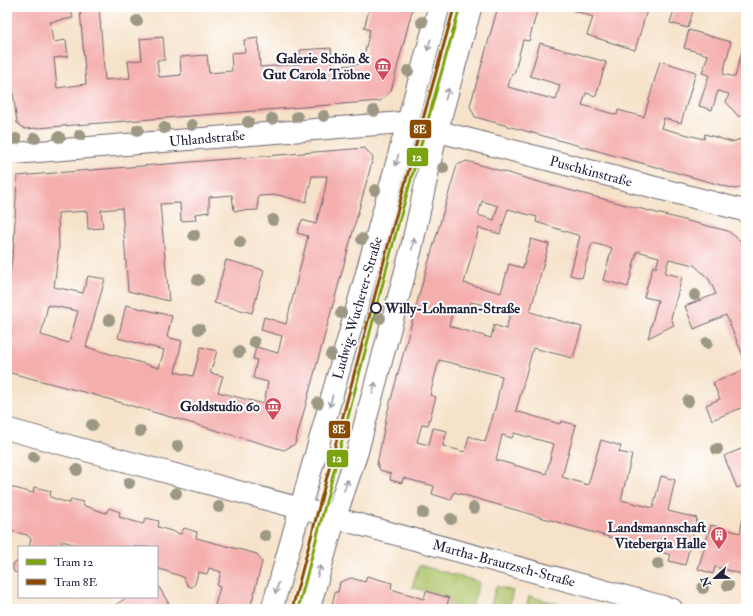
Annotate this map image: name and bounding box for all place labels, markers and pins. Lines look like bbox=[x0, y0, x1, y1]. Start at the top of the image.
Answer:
place label: Galerie Schön & Gut Carola Tröbne bbox=[263, 50, 370, 83]
museum icon: Galerie Schön & Gut Carola Tröbne bbox=[373, 56, 393, 81]
place label: Willy-Lohmann-Straße bbox=[384, 300, 520, 318]
marker: Willy-Lohmann-Straße bbox=[370, 302, 382, 314]
museum icon: Goldstudio 60 bbox=[263, 396, 283, 421]
place label: Goldstudio 60 bbox=[180, 398, 260, 415]
place label: Landsmannschaft Vitebergia Halle bbox=[608, 519, 706, 553]
building icon: Landsmannschaft Vitebergia Halle bbox=[709, 525, 729, 550]

